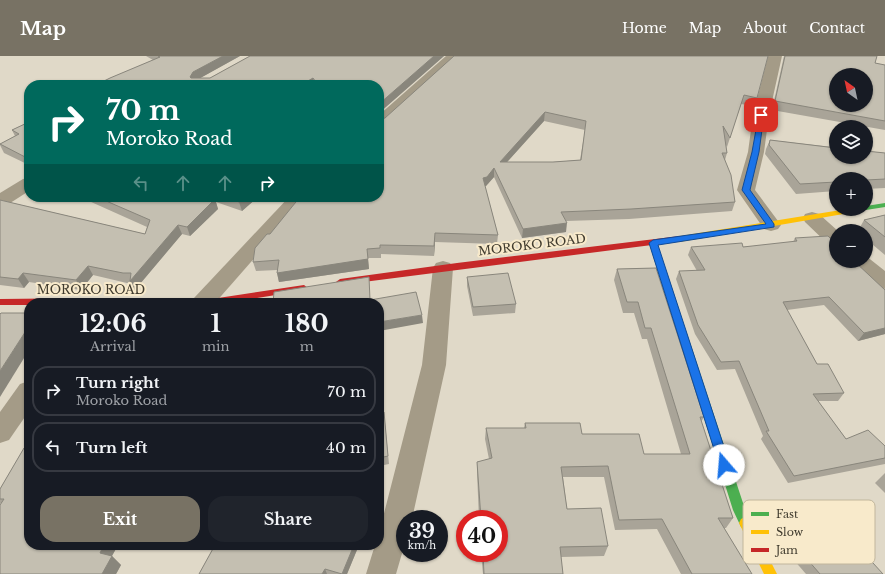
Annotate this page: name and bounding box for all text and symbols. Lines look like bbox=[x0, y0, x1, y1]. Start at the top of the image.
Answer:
text: Map bbox=[20, 17, 66, 40]
text: Home bbox=[622, 19, 667, 37]
text: Map bbox=[689, 19, 721, 37]
text: About bbox=[743, 19, 787, 37]
text: Contact bbox=[809, 19, 865, 37]
north arrow bbox=[829, 68, 873, 112]
map controls bbox=[829, 68, 873, 268]
text: 70 m bbox=[106, 93, 180, 128]
icon: right bbox=[40, 96, 92, 148]
pin bbox=[744, 98, 778, 132]
icon: arrive bbox=[750, 104, 772, 126]
button: layers bbox=[829, 120, 873, 164]
text: Moroko Road bbox=[106, 128, 232, 150]
icon: left bbox=[130, 172, 152, 194]
icon: ahead bbox=[172, 172, 194, 194]
icon: ahead bbox=[214, 172, 236, 194]
icon: right bbox=[256, 172, 278, 194]
button: + bbox=[829, 172, 873, 216]
button: − bbox=[829, 224, 873, 268]
street label: MOROKO ROAD bbox=[477, 230, 587, 259]
street label: MOROKO ROAD bbox=[37, 282, 145, 297]
text: 12:06 bbox=[79, 309, 147, 338]
text: 1 bbox=[210, 309, 221, 338]
text: 180 bbox=[285, 309, 329, 338]
text: Arrival bbox=[90, 338, 136, 355]
text: min bbox=[202, 338, 229, 355]
text: m bbox=[300, 338, 314, 355]
text: Turn right bbox=[76, 373, 159, 392]
icon: right bbox=[42, 380, 64, 402]
text: 70 m bbox=[327, 382, 366, 401]
text: Moroko Road bbox=[76, 392, 167, 409]
icon: left bbox=[42, 436, 64, 458]
text: Turn left bbox=[76, 438, 147, 457]
text: 40 m bbox=[326, 438, 366, 457]
position arrow bbox=[703, 444, 745, 486]
button: Exit bbox=[40, 496, 200, 542]
button: Share bbox=[208, 496, 368, 542]
legend bbox=[743, 500, 875, 564]
text: Fast bbox=[776, 507, 799, 521]
speed limit sign: 40 bbox=[456, 510, 508, 562]
text: 39 bbox=[409, 519, 435, 543]
text: Slow bbox=[776, 525, 804, 539]
text: km/h bbox=[408, 539, 436, 552]
text: Jam bbox=[774, 543, 798, 557]

